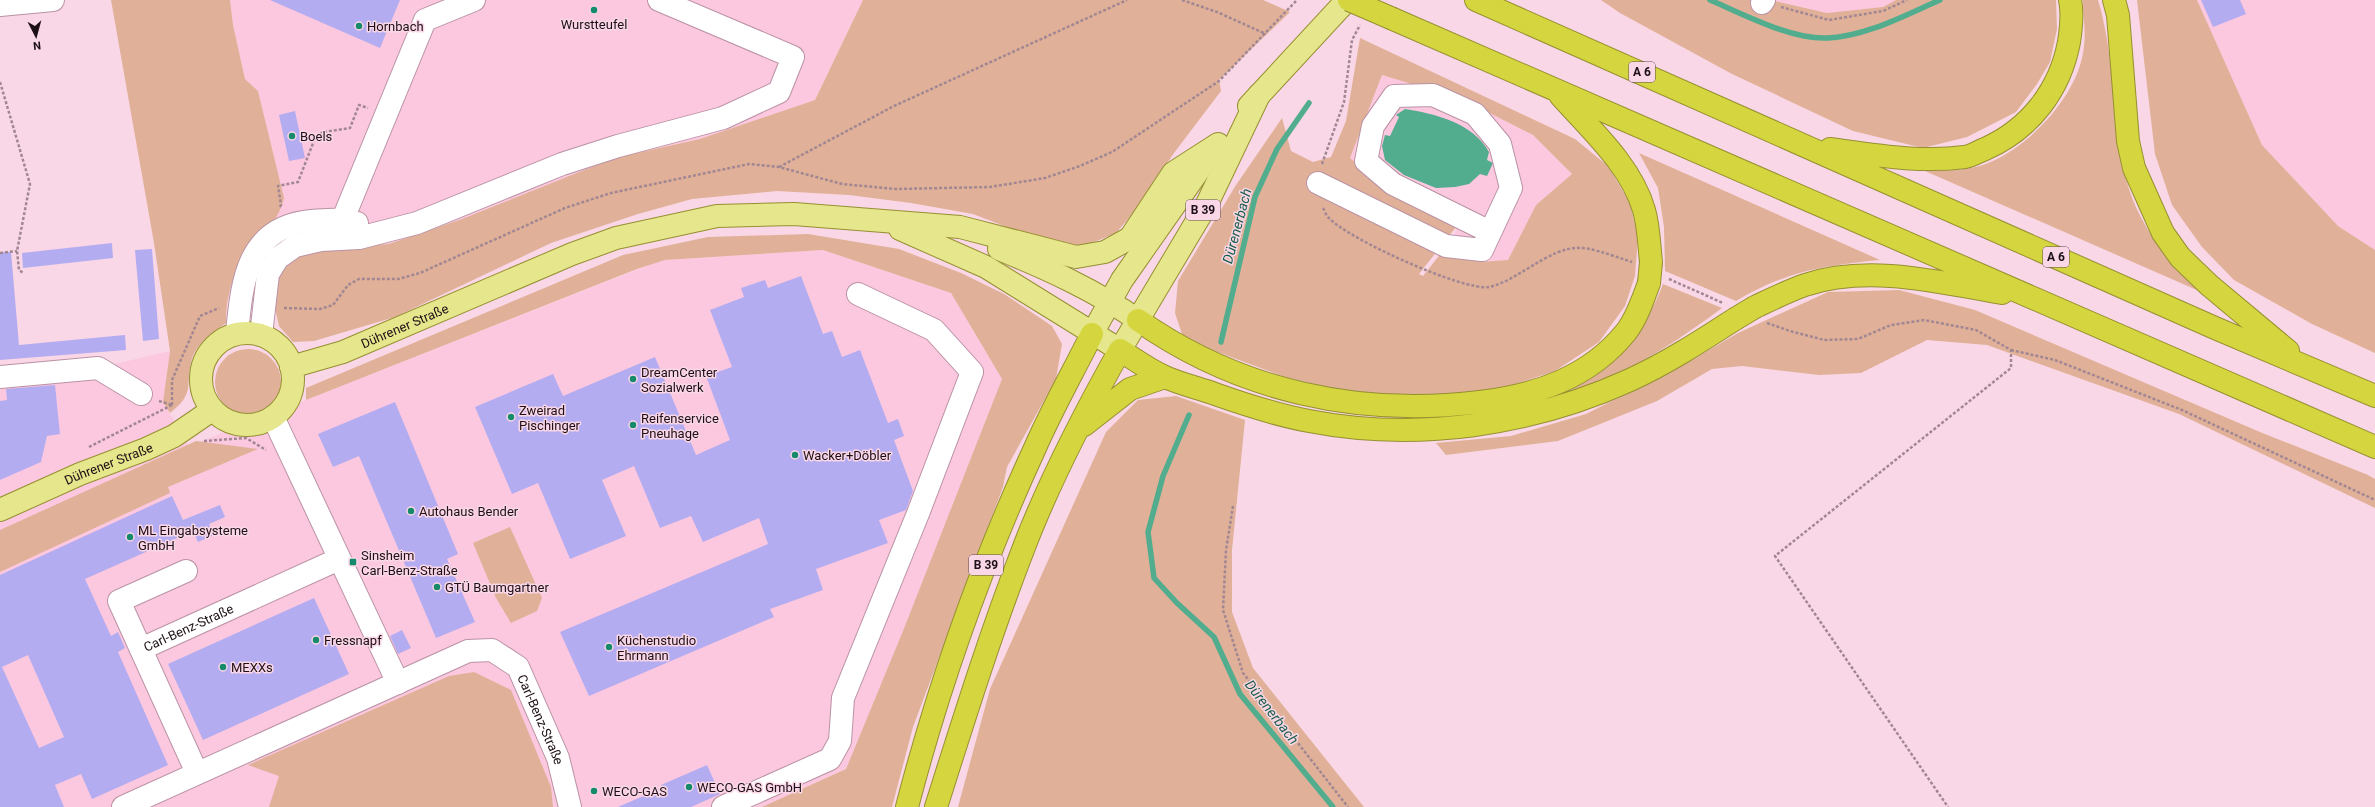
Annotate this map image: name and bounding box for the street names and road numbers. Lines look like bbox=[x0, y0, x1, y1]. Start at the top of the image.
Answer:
road number: A 6 bbox=[1629, 62, 1655, 82]
road number: B 39 bbox=[1186, 200, 1220, 220]
road number: A 6 bbox=[2043, 247, 2069, 267]
street label: Dührener Straße bbox=[359, 301, 451, 351]
street label: Dührener Straße bbox=[62, 440, 155, 488]
road number: B 39 bbox=[969, 555, 1003, 575]
street label: Carl-Benz-Straße bbox=[141, 601, 236, 655]
street label: Carl-Benz-Straße bbox=[514, 672, 566, 766]

